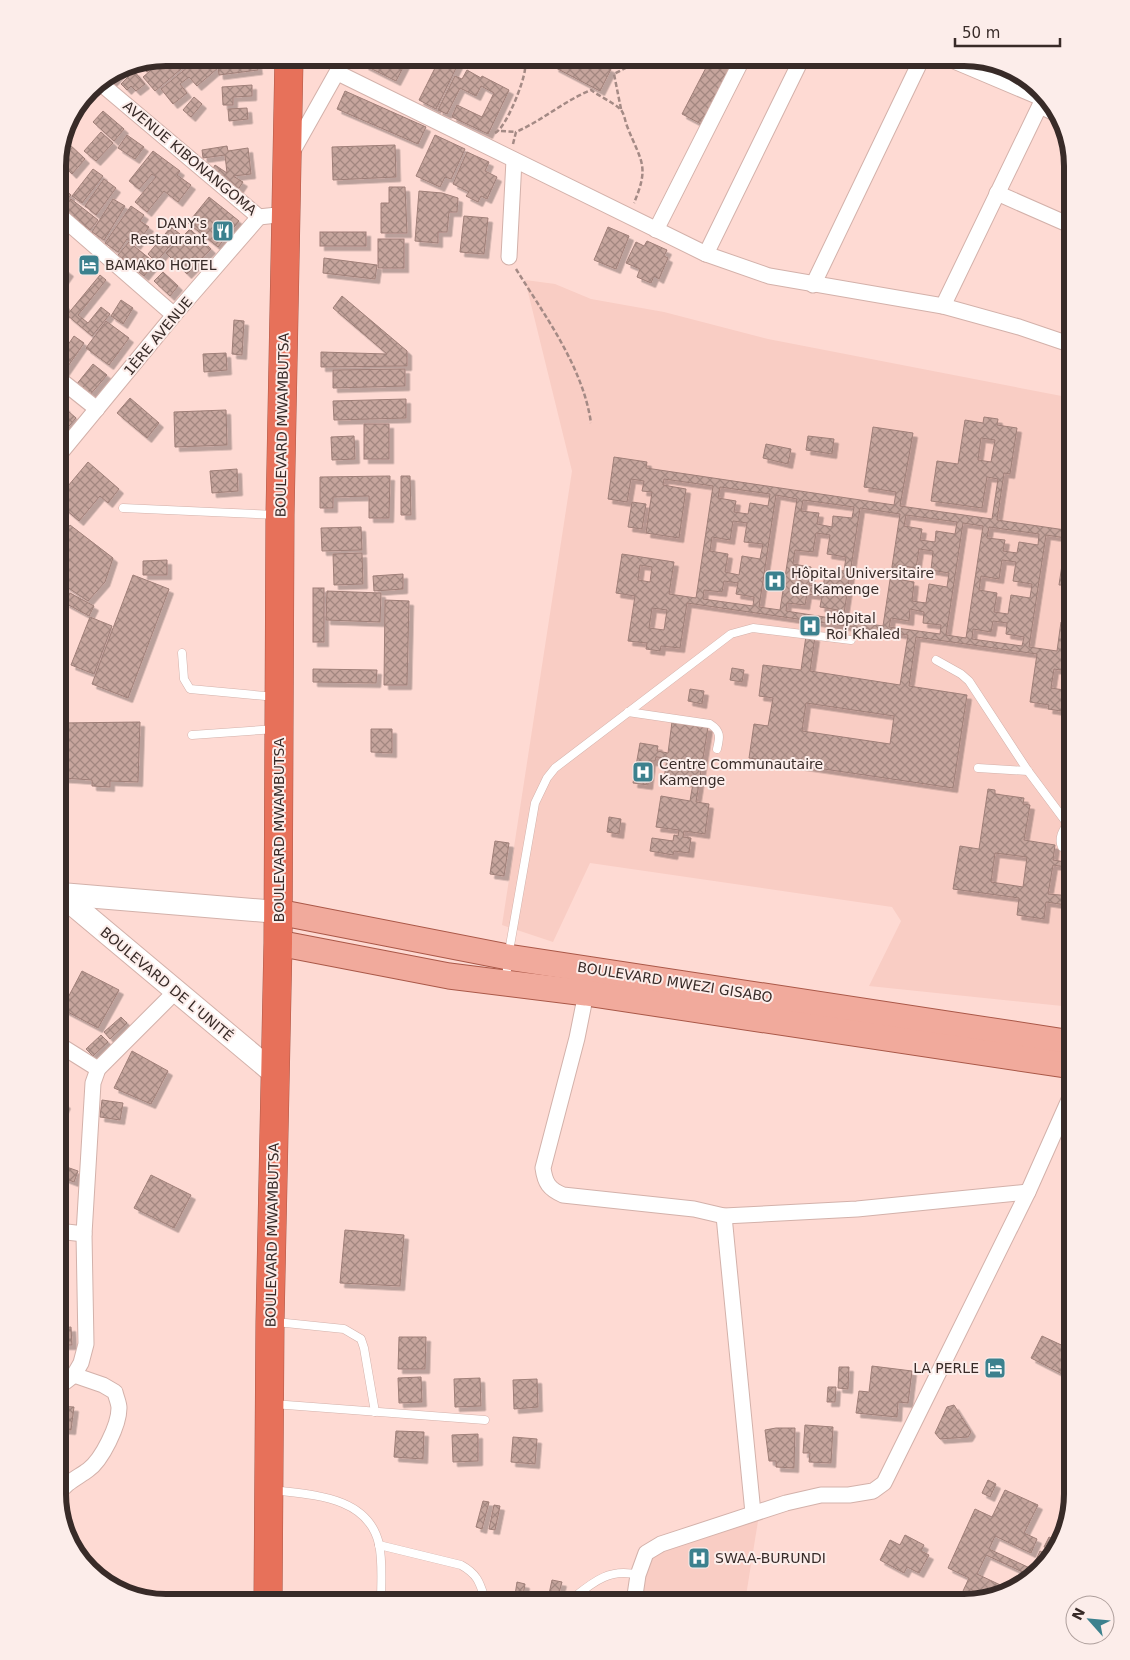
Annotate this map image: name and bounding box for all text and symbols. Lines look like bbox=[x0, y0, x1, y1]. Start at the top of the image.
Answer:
scale bar bbox=[955, 15, 1060, 47]
text: 50 m bbox=[962, 24, 1000, 42]
street label: AVENUE KIBONANGOMA bbox=[120, 98, 260, 219]
place label: DANY's Restaurant bbox=[130, 215, 207, 247]
restaurant icon: DANY's Restaurant bbox=[211, 219, 235, 243]
hotel icon: BAMAKO HOTEL bbox=[77, 253, 101, 277]
place label: BAMAKO HOTEL bbox=[105, 257, 217, 273]
street label: 1ÈRE AVENUE bbox=[121, 294, 195, 378]
street label: BOULEVARD MWAMBUTSA bbox=[272, 332, 292, 517]
place label: Hôpital Universitaire de Kamenge bbox=[791, 565, 934, 597]
hospital icon: Hôpital Universitaire de Kamenge bbox=[763, 569, 787, 593]
place label: Hôpital Roi Khaled bbox=[826, 610, 900, 642]
hospital icon: Hôpital Roi Khaled bbox=[798, 614, 822, 638]
street label: BOULEVARD MWAMBUTSA bbox=[271, 737, 287, 922]
place label: Centre Communautaire Kamenge bbox=[659, 756, 823, 788]
hospital icon: Centre Communautaire Kamenge bbox=[631, 760, 655, 784]
street label: BOULEVARD DE L'UNITÉ bbox=[97, 924, 237, 1044]
street label: BOULEVARD MWEZI GISABO bbox=[576, 959, 774, 1005]
street label: BOULEVARD MWAMBUTSA bbox=[262, 1142, 282, 1327]
hotel icon: LA PERLE bbox=[983, 1356, 1007, 1380]
place label: LA PERLE bbox=[913, 1360, 979, 1376]
hospital icon: SWAA-BURUNDI bbox=[687, 1546, 711, 1570]
place label: SWAA-BURUNDI bbox=[715, 1550, 826, 1566]
north arrow bbox=[1065, 1595, 1115, 1645]
text: N bbox=[1069, 1605, 1088, 1623]

